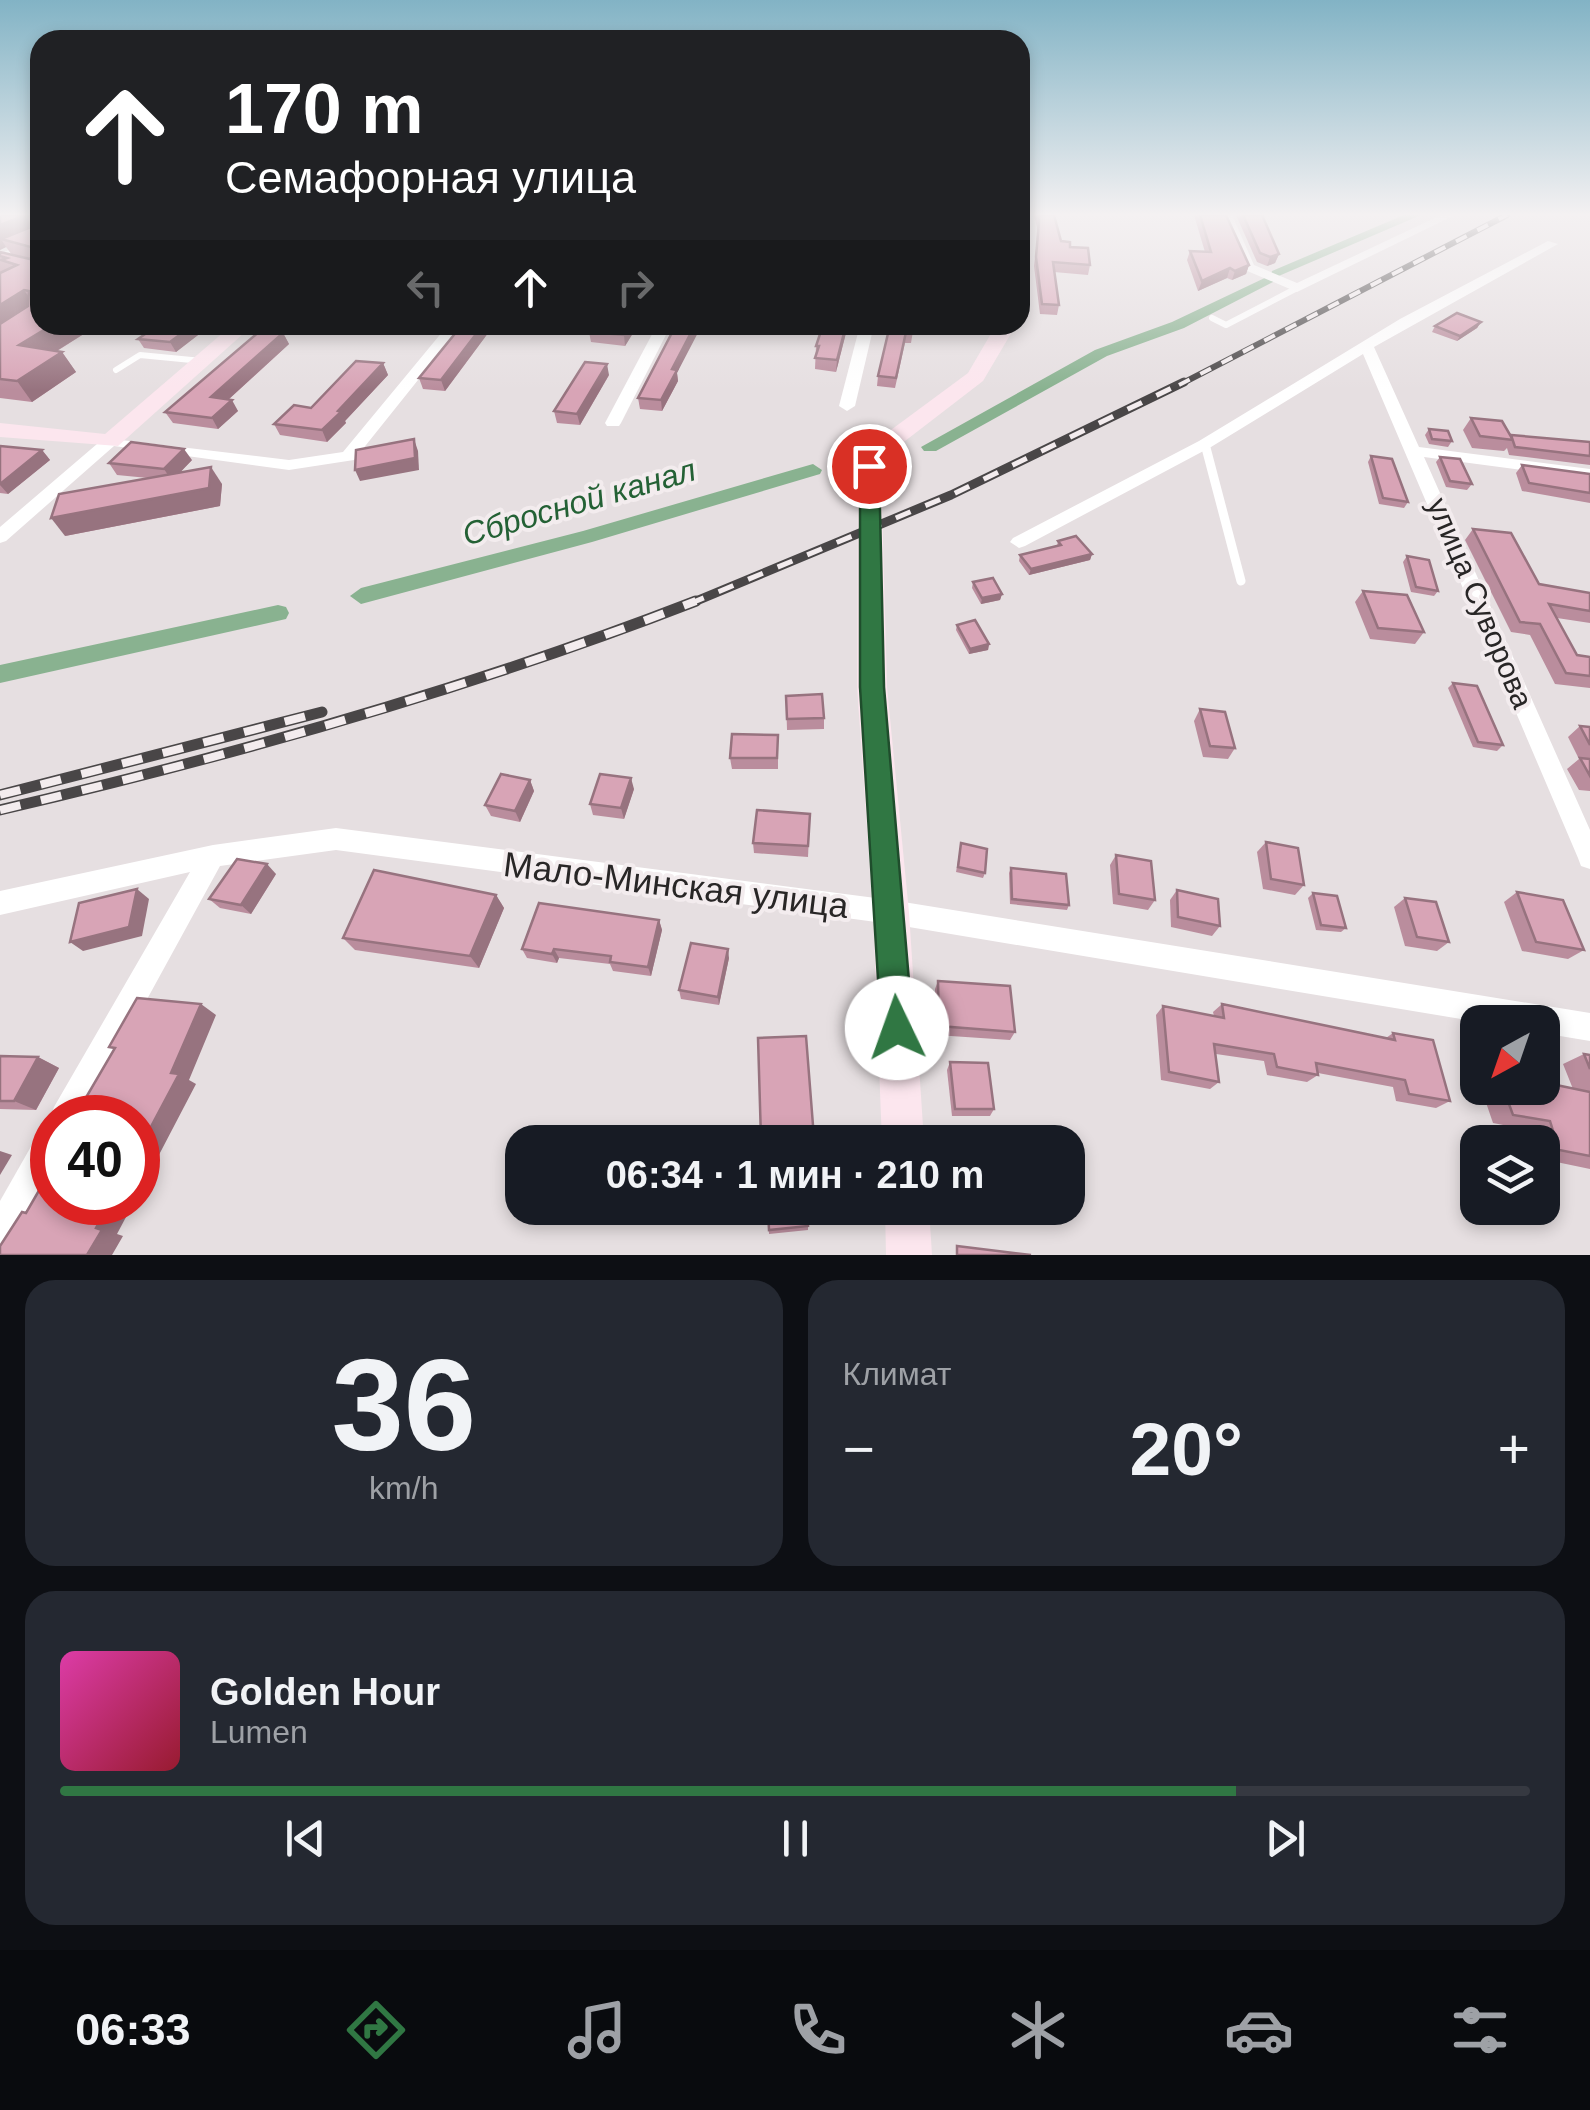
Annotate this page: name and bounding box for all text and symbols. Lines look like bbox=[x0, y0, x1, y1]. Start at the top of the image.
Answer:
icon: ahead bbox=[60, 70, 190, 200]
text: 170 m bbox=[225, 70, 423, 148]
text: Семафорная улица bbox=[225, 152, 636, 203]
icon: left bbox=[398, 260, 453, 315]
icon: ahead bbox=[503, 260, 558, 315]
icon: right bbox=[608, 260, 663, 315]
pin bbox=[827, 424, 912, 509]
icon: arrive bbox=[842, 439, 897, 494]
water label: Сбросной канал bbox=[458, 452, 700, 552]
street label: улица Суворова bbox=[1421, 493, 1540, 713]
street label: Мало-Минская улица bbox=[502, 844, 851, 925]
position arrow bbox=[845, 976, 949, 1080]
north arrow bbox=[1460, 1005, 1560, 1105]
map controls bbox=[1460, 1005, 1560, 1225]
speed limit sign: 40 bbox=[30, 1095, 160, 1225]
button: layers bbox=[1460, 1125, 1560, 1225]
text: 06:34 · 1 мин · 210 m bbox=[606, 1154, 984, 1196]
text: 36 bbox=[331, 1332, 476, 1478]
text: Климат bbox=[843, 1356, 951, 1392]
text: 20° bbox=[1130, 1407, 1243, 1491]
text: − bbox=[843, 1418, 875, 1480]
text: + bbox=[1498, 1418, 1530, 1480]
text: km/h bbox=[369, 1470, 438, 1506]
text: Golden Hour bbox=[210, 1671, 440, 1713]
text: Lumen bbox=[210, 1714, 308, 1750]
icon: previous bbox=[278, 1811, 333, 1866]
icon: pause bbox=[768, 1811, 823, 1866]
icon: next bbox=[1258, 1811, 1313, 1866]
icon: directions bbox=[341, 1995, 411, 2065]
icon: music bbox=[562, 1995, 632, 2065]
icon: phone bbox=[783, 1995, 853, 2065]
icon: climate bbox=[1003, 1995, 1073, 2065]
icon: car bbox=[1224, 1995, 1294, 2065]
icon: filters bbox=[1445, 1995, 1515, 2065]
text: 06:33 bbox=[75, 2004, 190, 2055]

